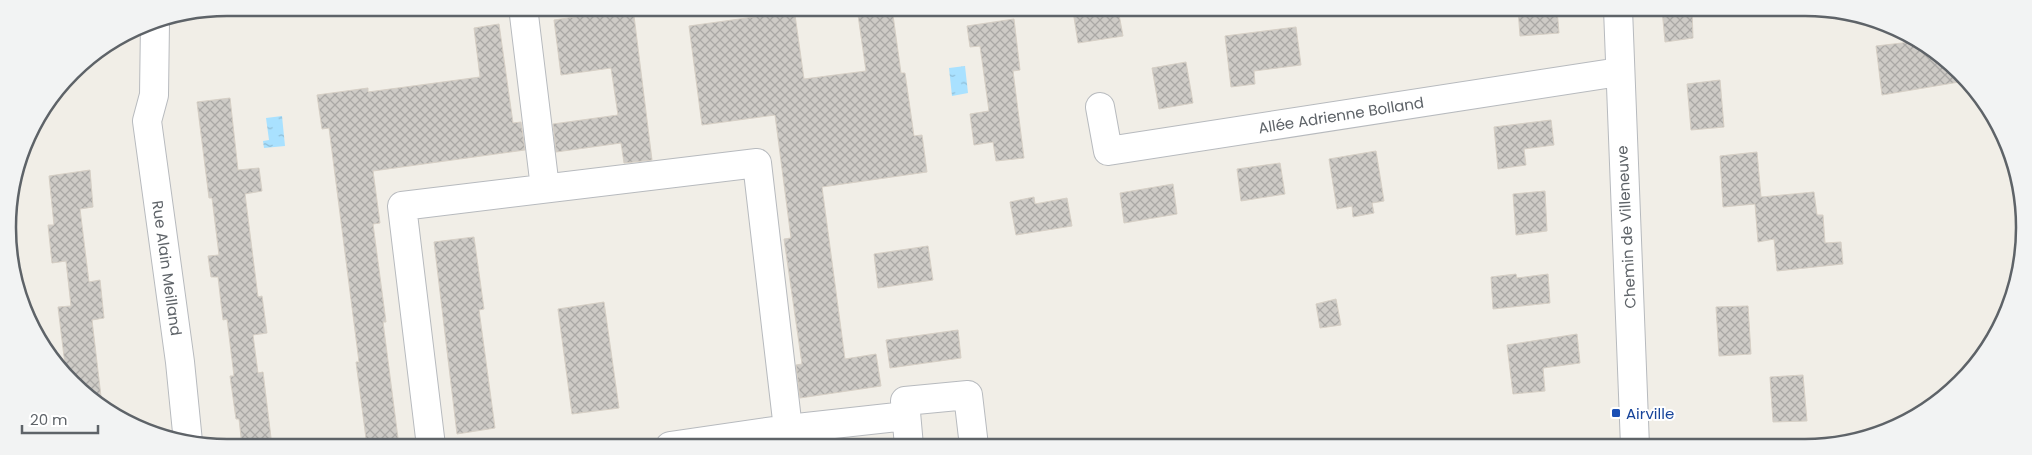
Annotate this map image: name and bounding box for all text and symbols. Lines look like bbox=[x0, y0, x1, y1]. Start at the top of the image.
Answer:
street label: Allée Adrienne Bolland bbox=[1257, 92, 1425, 138]
street label: Chemin de Villeneuve bbox=[1611, 145, 1641, 309]
street label: Rue Alain Meilland bbox=[147, 199, 187, 337]
scale bar bbox=[22, 402, 99, 434]
place label: Airville bbox=[1626, 403, 1674, 424]
marker: Airville bbox=[1610, 407, 1622, 419]
text: 20 m bbox=[30, 409, 68, 430]

